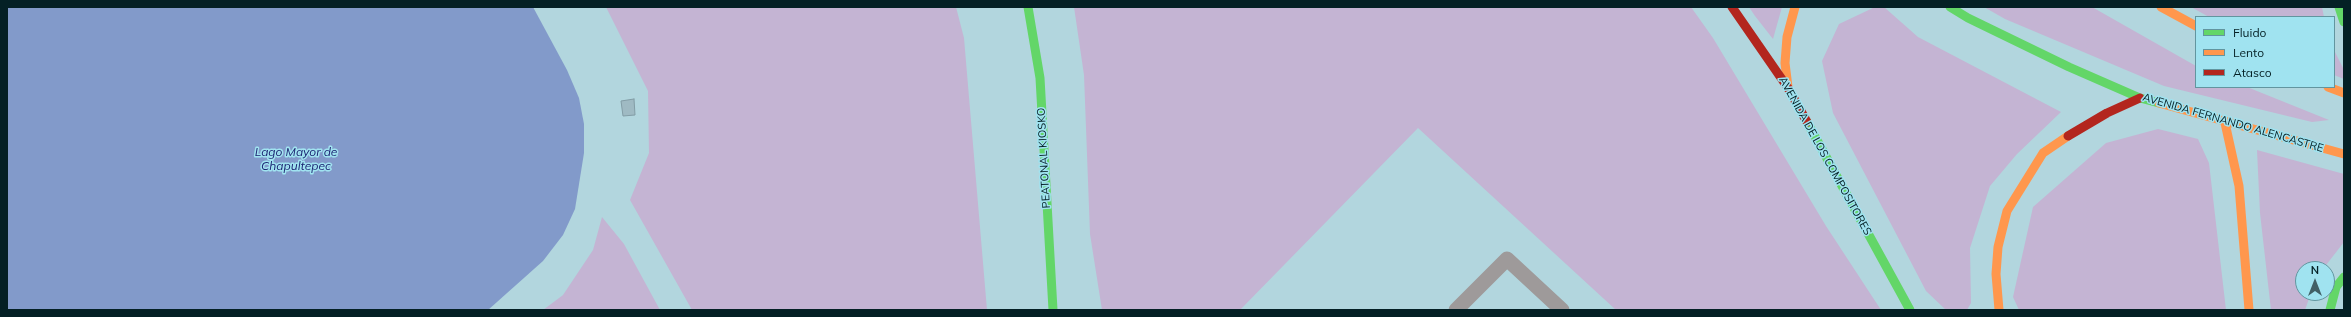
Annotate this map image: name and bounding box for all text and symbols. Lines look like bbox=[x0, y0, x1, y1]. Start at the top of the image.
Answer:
legend bbox=[2195, 16, 2335, 88]
text: Fluido bbox=[2233, 25, 2266, 40]
text: Lento bbox=[2233, 45, 2264, 60]
text: Atasco bbox=[2233, 65, 2272, 80]
street label: AVENIDA DE LOS COMPOSITORES bbox=[1776, 74, 1874, 238]
street label: AVENIDA FERNANDO ALENCASTRE bbox=[2141, 91, 2325, 155]
street label: PEATONAL KIOSKO bbox=[1035, 107, 1053, 209]
water label: Lago Mayor de Chapultepec bbox=[255, 145, 337, 173]
north arrow bbox=[2295, 261, 2335, 301]
text: N bbox=[2311, 263, 2319, 277]

